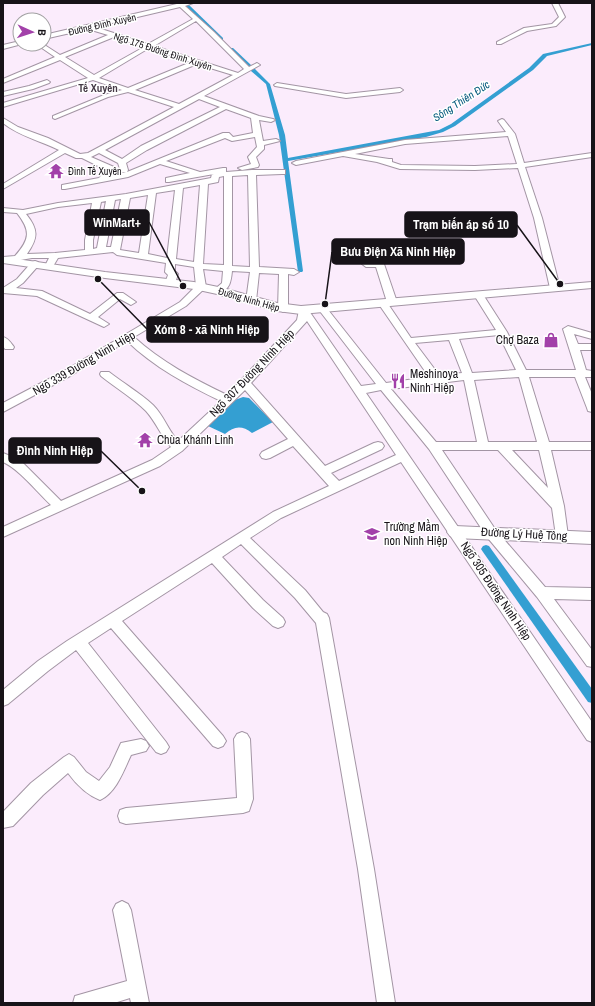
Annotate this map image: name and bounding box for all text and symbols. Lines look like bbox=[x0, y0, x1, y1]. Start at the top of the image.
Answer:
street label: Đường Đình Xuyên bbox=[67, 10, 137, 39]
north arrow bbox=[12, 12, 52, 52]
text: B bbox=[35, 29, 49, 37]
street label: Ngõ 175 Đường Đình Xuyên bbox=[112, 29, 214, 74]
water label: Sông Thiên Đức bbox=[430, 77, 492, 125]
district label: Tế Xuyên bbox=[78, 81, 118, 95]
temple icon: Đình Tế Xuyên bbox=[47, 162, 65, 180]
place label: Đình Tế Xuyên bbox=[68, 165, 122, 178]
callout: WinMart+ bbox=[85, 210, 149, 235]
callout: Trạm biến áp số 10 bbox=[405, 212, 517, 237]
text: WinMart+ bbox=[93, 214, 141, 231]
text: Trạm biến áp số 10 bbox=[413, 216, 509, 233]
callout: Bưu Điện Xã Ninh Hiệp bbox=[332, 239, 464, 264]
text: Bưu Điện Xã Ninh Hiệp bbox=[340, 243, 456, 260]
street label: Đường Ninh Hiệp bbox=[217, 284, 282, 315]
callout: Xóm 8 - xã Ninh Hiệp bbox=[147, 317, 268, 342]
text: Xóm 8 - xã Ninh Hiệp bbox=[154, 321, 260, 338]
street label: Ngõ 307 Đường Ninh Hiệp bbox=[206, 326, 298, 420]
street label: Ngõ 339 Đường Ninh Hiệp bbox=[30, 327, 138, 399]
shop icon: Chợ Baza bbox=[542, 331, 560, 349]
place label: Chợ Baza bbox=[496, 332, 540, 348]
place label: Meshinoya Ninh Hiệp bbox=[410, 366, 459, 396]
restaurant icon: Meshinoya Ninh Hiệp bbox=[389, 372, 407, 390]
temple icon: Chùa Khánh Linh bbox=[136, 431, 154, 449]
place label: Chùa Khánh Linh bbox=[157, 432, 234, 448]
callout: Đình Ninh Hiệp bbox=[9, 438, 101, 463]
text: Đình Ninh Hiệp bbox=[17, 442, 93, 459]
place label: Trường Mầm non Ninh Hiệp bbox=[384, 519, 447, 549]
street label: Đường Lý Huệ Tông bbox=[480, 524, 568, 544]
school or university icon: Trường Mầm non Ninh Hiệp bbox=[363, 525, 381, 543]
street label: Ngõ 305 Đường Ninh Hiệp bbox=[457, 538, 535, 644]

